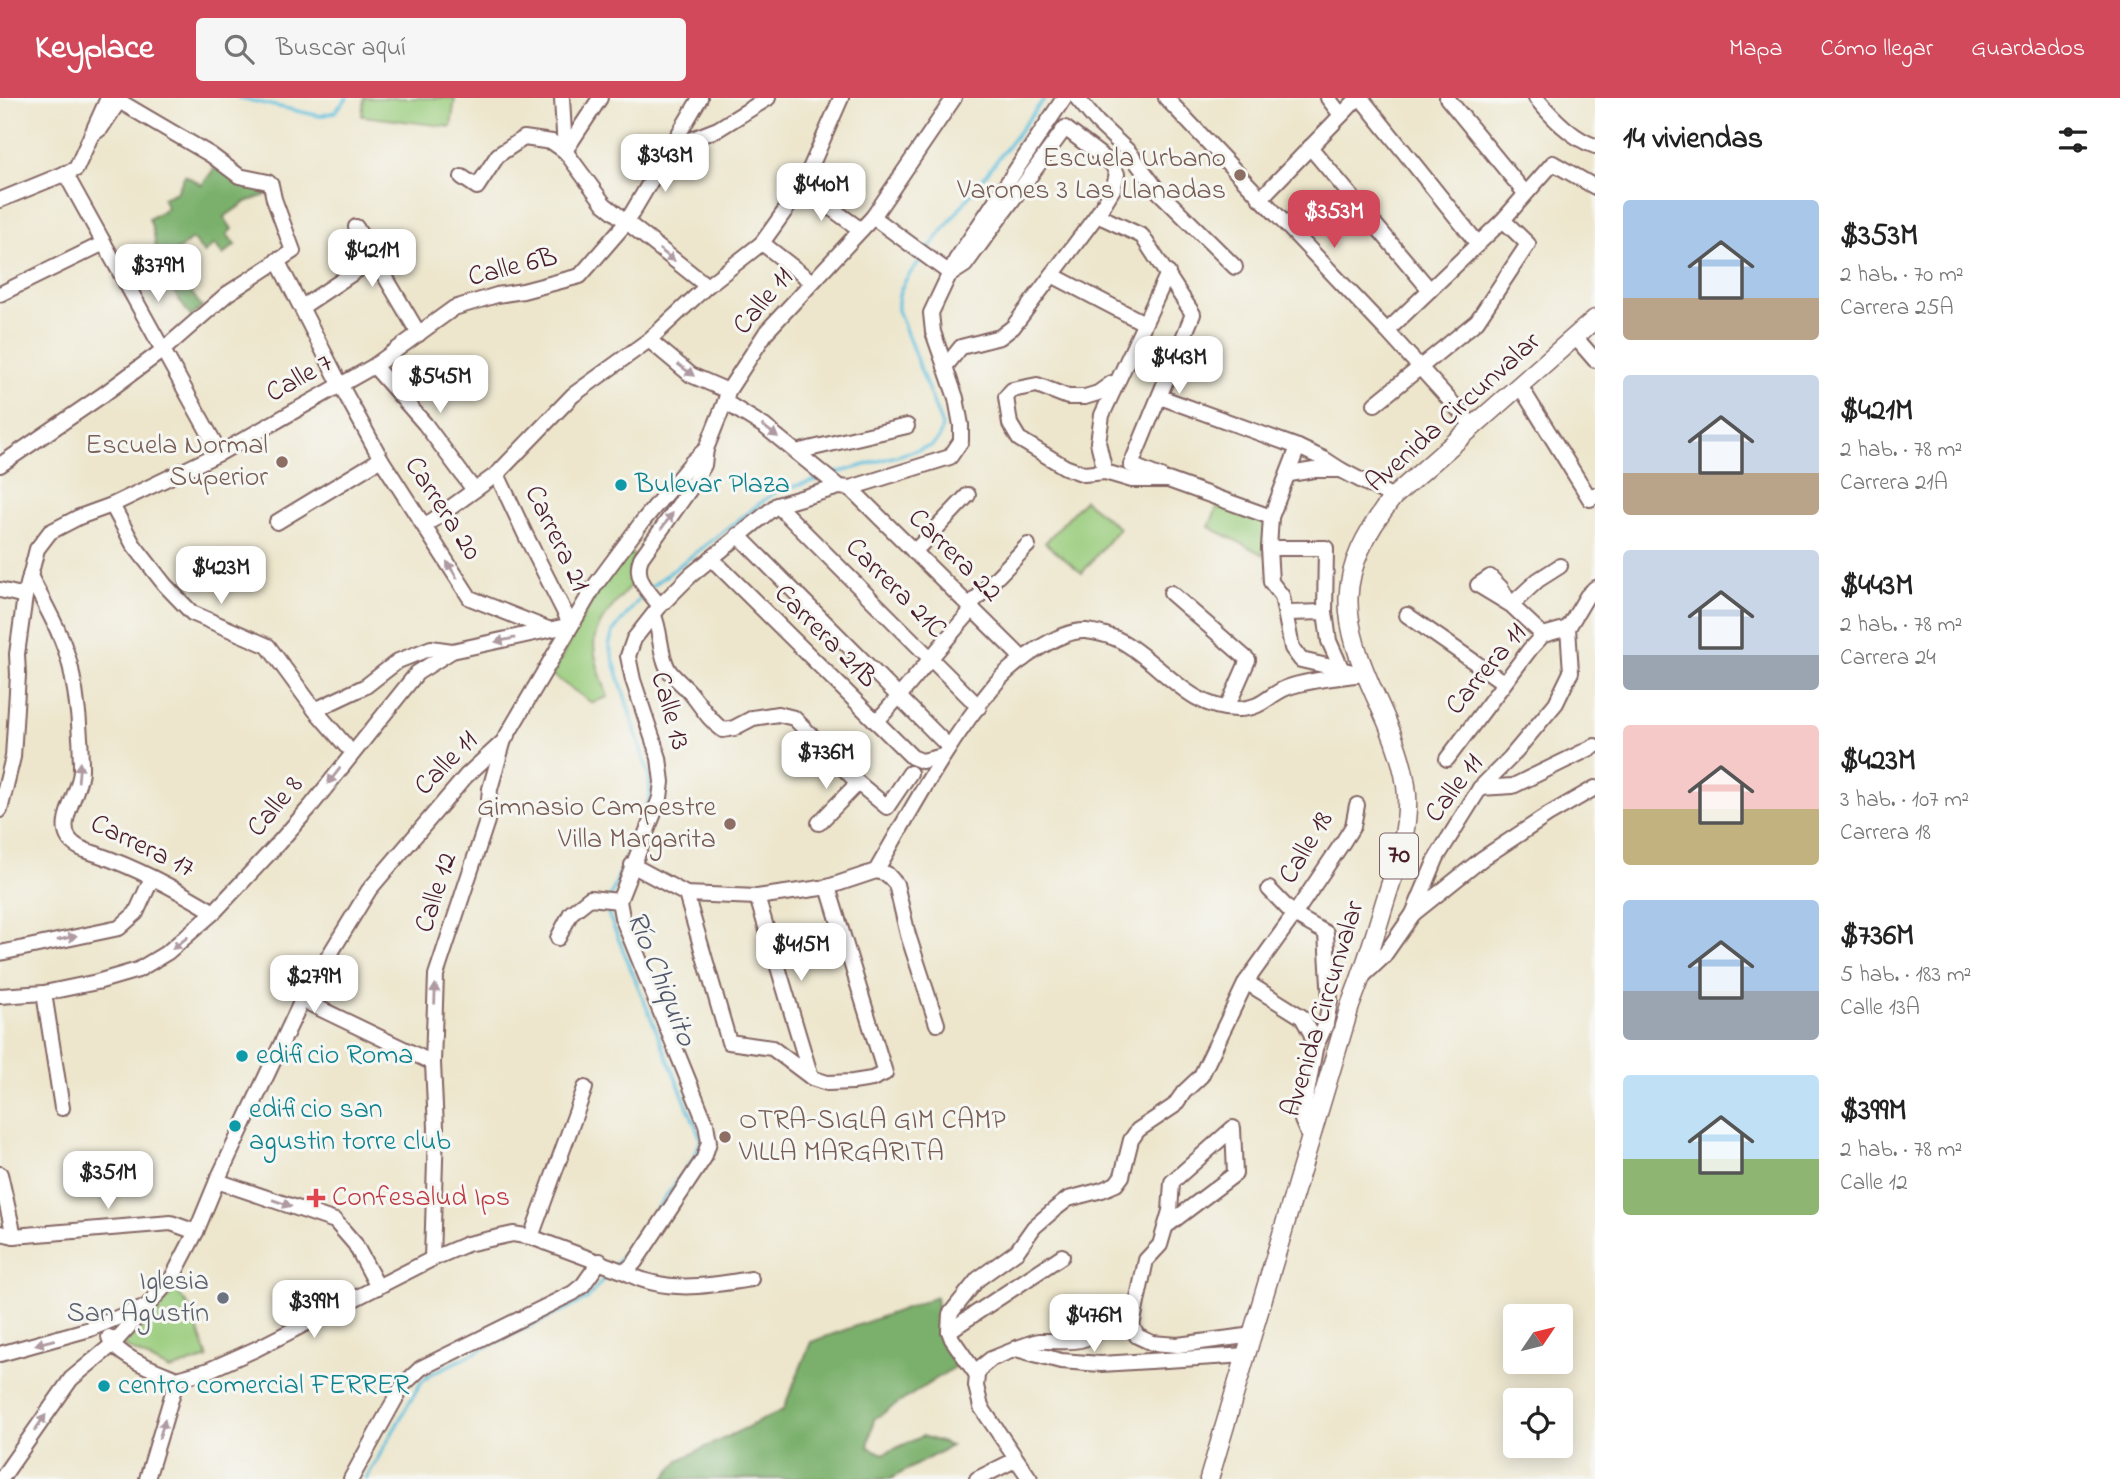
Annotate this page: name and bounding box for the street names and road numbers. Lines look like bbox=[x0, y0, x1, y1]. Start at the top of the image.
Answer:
street label: Calle 6B bbox=[464, 237, 562, 299]
street label: Calle 11 bbox=[723, 259, 805, 345]
street label: Avenida Circunvalar bbox=[1357, 323, 1551, 503]
street label: Calle 7 bbox=[259, 344, 341, 414]
street label: Carrera 20 bbox=[393, 449, 491, 569]
street label: Carrera 21 bbox=[513, 479, 599, 599]
street label: Carrera 22 bbox=[897, 499, 1011, 613]
street label: Carrera 21C bbox=[835, 529, 955, 649]
street label: Carrera 21B bbox=[764, 576, 886, 698]
street label: Carrera 11 bbox=[1436, 615, 1538, 725]
street label: Calle 13 bbox=[638, 667, 700, 755]
street label: Calle 11 bbox=[405, 722, 489, 806]
street label: Calle 11 bbox=[1415, 746, 1495, 832]
street label: Calle 8 bbox=[238, 767, 314, 847]
street label: Carrera 17 bbox=[83, 804, 202, 890]
street label: Calle 18 bbox=[1269, 804, 1345, 892]
road number: 70 bbox=[1380, 834, 1418, 878]
street label: Calle 12 bbox=[405, 847, 469, 938]
street label: Avenida Circunvalar bbox=[1272, 896, 1376, 1122]

